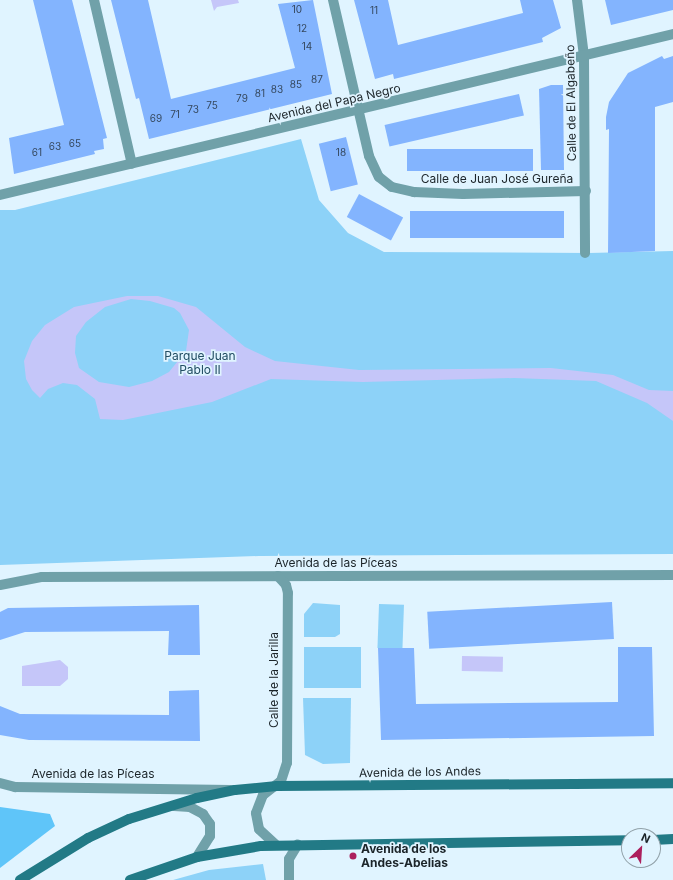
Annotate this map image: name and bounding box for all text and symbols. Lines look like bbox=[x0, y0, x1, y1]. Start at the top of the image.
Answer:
house number: 10 bbox=[292, 4, 302, 16]
house number: 11 bbox=[370, 5, 378, 17]
house number: 12 bbox=[297, 23, 307, 35]
house number: 14 bbox=[302, 41, 312, 53]
street label: Calle de El Algabeño bbox=[563, 44, 579, 162]
house number: 87 bbox=[311, 74, 323, 86]
house number: 85 bbox=[290, 79, 302, 91]
street label: Avenida del Papa Negro bbox=[266, 81, 402, 125]
house number: 83 bbox=[271, 84, 283, 96]
house number: 81 bbox=[255, 88, 265, 100]
house number: 79 bbox=[236, 93, 248, 105]
house number: 75 bbox=[206, 100, 218, 112]
house number: 73 bbox=[187, 104, 199, 116]
house number: 71 bbox=[170, 109, 180, 121]
house number: 69 bbox=[150, 113, 162, 125]
house number: 65 bbox=[69, 138, 81, 150]
house number: 63 bbox=[49, 141, 61, 153]
house number: 61 bbox=[32, 147, 42, 159]
house number: 18 bbox=[336, 147, 346, 159]
street label: Calle de Juan José Gureña bbox=[421, 172, 573, 186]
park label: Parque Juan Pablo II bbox=[164, 349, 236, 377]
street label: Avenida de las Píceas bbox=[274, 556, 398, 570]
street label: Calle de la Jarilla bbox=[267, 632, 281, 728]
street label: Avenida de los Andes bbox=[359, 764, 481, 780]
street label: Avenida de las Píceas bbox=[31, 767, 155, 781]
north arrow bbox=[621, 828, 661, 868]
text: N bbox=[639, 830, 652, 846]
place label: Avenida de los Andes-Abelias bbox=[361, 842, 448, 870]
marker: Avenida de los Andes-Abelias bbox=[348, 851, 358, 861]

